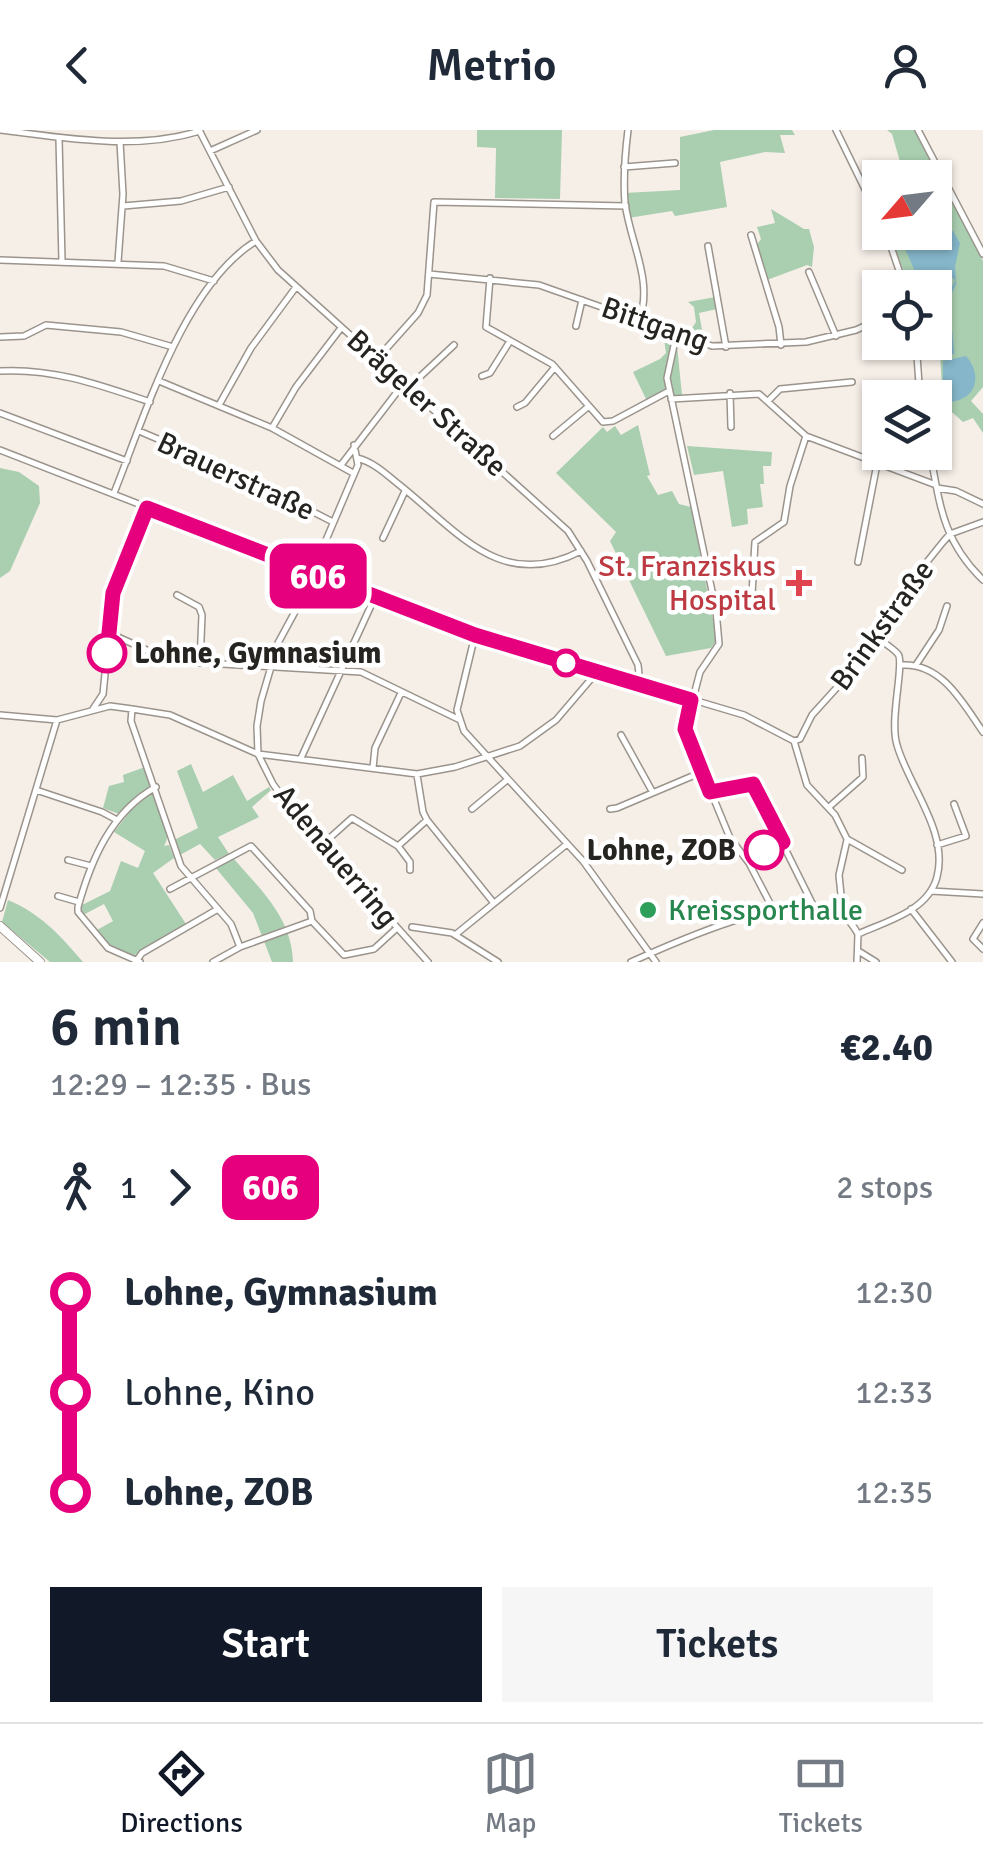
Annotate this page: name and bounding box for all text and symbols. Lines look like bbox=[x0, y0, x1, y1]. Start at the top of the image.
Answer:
icon: back bbox=[50, 38, 105, 93]
text: Metrio bbox=[426, 38, 557, 93]
icon: person bbox=[878, 38, 933, 93]
north arrow bbox=[862, 160, 952, 250]
map controls bbox=[862, 160, 952, 470]
button: locate bbox=[862, 270, 952, 360]
street label: Bittgang bbox=[597, 289, 713, 360]
street label: Brägeler Straße bbox=[339, 322, 514, 485]
button: layers bbox=[862, 380, 952, 470]
street label: Brauerstraße bbox=[151, 424, 320, 529]
line badge: 606 bbox=[260, 544, 376, 608]
place label: St. Franziskus Hospital bbox=[598, 548, 776, 619]
street label: Brinkstraße bbox=[823, 553, 942, 698]
text: 606 bbox=[290, 555, 346, 598]
marker: St. Franziskus Hospital bbox=[786, 570, 812, 596]
marker: Lohne, Gymnasium bbox=[88, 634, 126, 672]
place label: Lohne, Gymnasium bbox=[134, 635, 382, 672]
unlabelled marker bbox=[553, 650, 579, 676]
street label: Adenauerring bbox=[265, 777, 406, 935]
marker: Lohne, ZOB bbox=[745, 831, 783, 869]
place label: Lohne, ZOB bbox=[587, 832, 736, 869]
place label: Kreissporthalle bbox=[668, 892, 863, 929]
marker: Kreissporthalle bbox=[637, 899, 659, 921]
text: 6 min bbox=[50, 993, 182, 1061]
text: €2.40 bbox=[840, 1024, 933, 1071]
text: 12:29 – 12:35 · Bus bbox=[50, 1065, 311, 1104]
icon: walk bbox=[50, 1160, 105, 1215]
icon: forward bbox=[152, 1160, 207, 1215]
text: 606 bbox=[242, 1166, 299, 1209]
text: 1 bbox=[120, 1168, 137, 1207]
text: 2 stops bbox=[836, 1168, 933, 1207]
text: Lohne, Gymnasium bbox=[124, 1269, 438, 1316]
text: 12:30 bbox=[855, 1273, 933, 1312]
text: Lohne, Kino bbox=[124, 1369, 315, 1416]
text: 12:33 bbox=[855, 1373, 933, 1412]
text: Lohne, ZOB bbox=[124, 1469, 313, 1516]
text: 12:35 bbox=[855, 1473, 933, 1512]
button: Start bbox=[50, 1587, 482, 1702]
button: Tickets bbox=[502, 1587, 933, 1702]
tab: Directions bbox=[120, 1746, 243, 1840]
tab: Map bbox=[483, 1746, 538, 1840]
tab: Tickets bbox=[779, 1746, 863, 1840]

